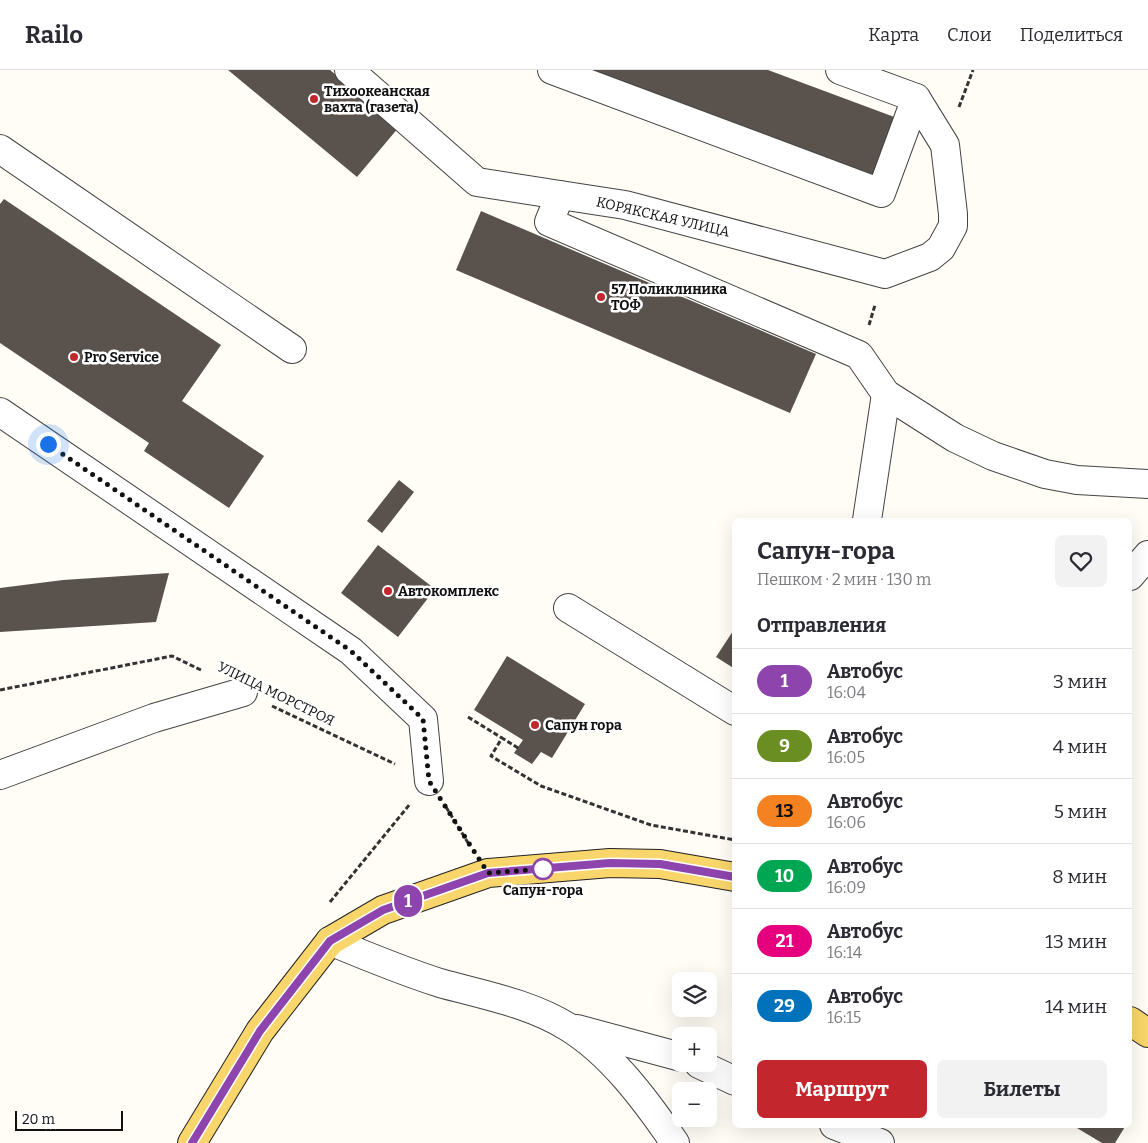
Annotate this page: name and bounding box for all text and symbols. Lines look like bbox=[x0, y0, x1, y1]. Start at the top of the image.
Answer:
text: Railo bbox=[25, 21, 83, 49]
text: Карта bbox=[868, 24, 919, 46]
text: Слои bbox=[947, 24, 992, 46]
text: Поделиться bbox=[1020, 24, 1123, 46]
place label: Тихоокеанская вахта (газета) bbox=[324, 83, 430, 116]
marker: Тихоокеанская вахта (газета) bbox=[308, 93, 320, 105]
street label: КОРЯКСКАЯ УЛИЦА bbox=[595, 193, 732, 241]
place label: 57 Поликлиника ТОФ bbox=[611, 281, 727, 314]
marker: 57 Поликлиника ТОФ bbox=[595, 291, 607, 303]
place label: Pro Service bbox=[84, 349, 159, 366]
marker: Pro Service bbox=[68, 351, 80, 363]
your location bbox=[36, 432, 61, 457]
button: heart bbox=[1055, 535, 1107, 587]
text: Сапун-гора bbox=[757, 537, 895, 565]
text: Пешком · 2 мин · 130 m bbox=[757, 570, 931, 589]
place label: Автокомплекс bbox=[398, 583, 499, 600]
marker: Автокомплекс bbox=[382, 585, 394, 597]
text: Отправления bbox=[757, 614, 886, 637]
street label: УЛИЦА МОРСТРОЯ bbox=[215, 658, 337, 730]
text: Автобус bbox=[827, 660, 903, 683]
text: 1 bbox=[781, 670, 788, 692]
text: 3 мин bbox=[1053, 670, 1107, 693]
text: 16:04 bbox=[827, 683, 866, 702]
place label: Сапун гора bbox=[545, 717, 622, 734]
marker: Сапун гора bbox=[529, 719, 541, 731]
text: Автобус bbox=[827, 725, 903, 748]
text: 9 bbox=[779, 735, 790, 757]
text: 4 мин bbox=[1053, 735, 1107, 758]
text: 16:05 bbox=[827, 748, 865, 767]
text: Автобус bbox=[827, 790, 903, 813]
text: 13 bbox=[775, 800, 794, 822]
text: 5 мин bbox=[1054, 800, 1107, 823]
text: 16:06 bbox=[827, 813, 866, 832]
text: Автобус bbox=[827, 855, 903, 878]
marker: Сапун-гора bbox=[532, 858, 554, 880]
text: 10 bbox=[775, 865, 794, 887]
text: 8 мин bbox=[1052, 865, 1107, 888]
text: 16:09 bbox=[827, 878, 866, 897]
place label: Сапун-гора bbox=[503, 882, 583, 899]
line badge: 1 bbox=[392, 885, 424, 917]
text: 1 bbox=[404, 890, 412, 912]
text: Автобус bbox=[827, 920, 903, 943]
text: 21 bbox=[776, 930, 793, 952]
text: 13 мин bbox=[1045, 930, 1107, 953]
text: 16:14 bbox=[827, 943, 862, 962]
map controls bbox=[672, 972, 717, 1127]
button: layers bbox=[672, 972, 717, 1017]
text: Автобус bbox=[827, 985, 903, 1008]
text: 29 bbox=[774, 995, 795, 1017]
text: 14 мин bbox=[1045, 995, 1107, 1018]
text: 16:15 bbox=[827, 1008, 861, 1027]
button: + bbox=[672, 1027, 717, 1072]
button: Маршрут bbox=[757, 1060, 927, 1118]
button: Билеты bbox=[937, 1060, 1107, 1118]
button: − bbox=[672, 1082, 717, 1127]
scale bar bbox=[15, 1108, 122, 1131]
text: 20 m bbox=[22, 1111, 55, 1128]

